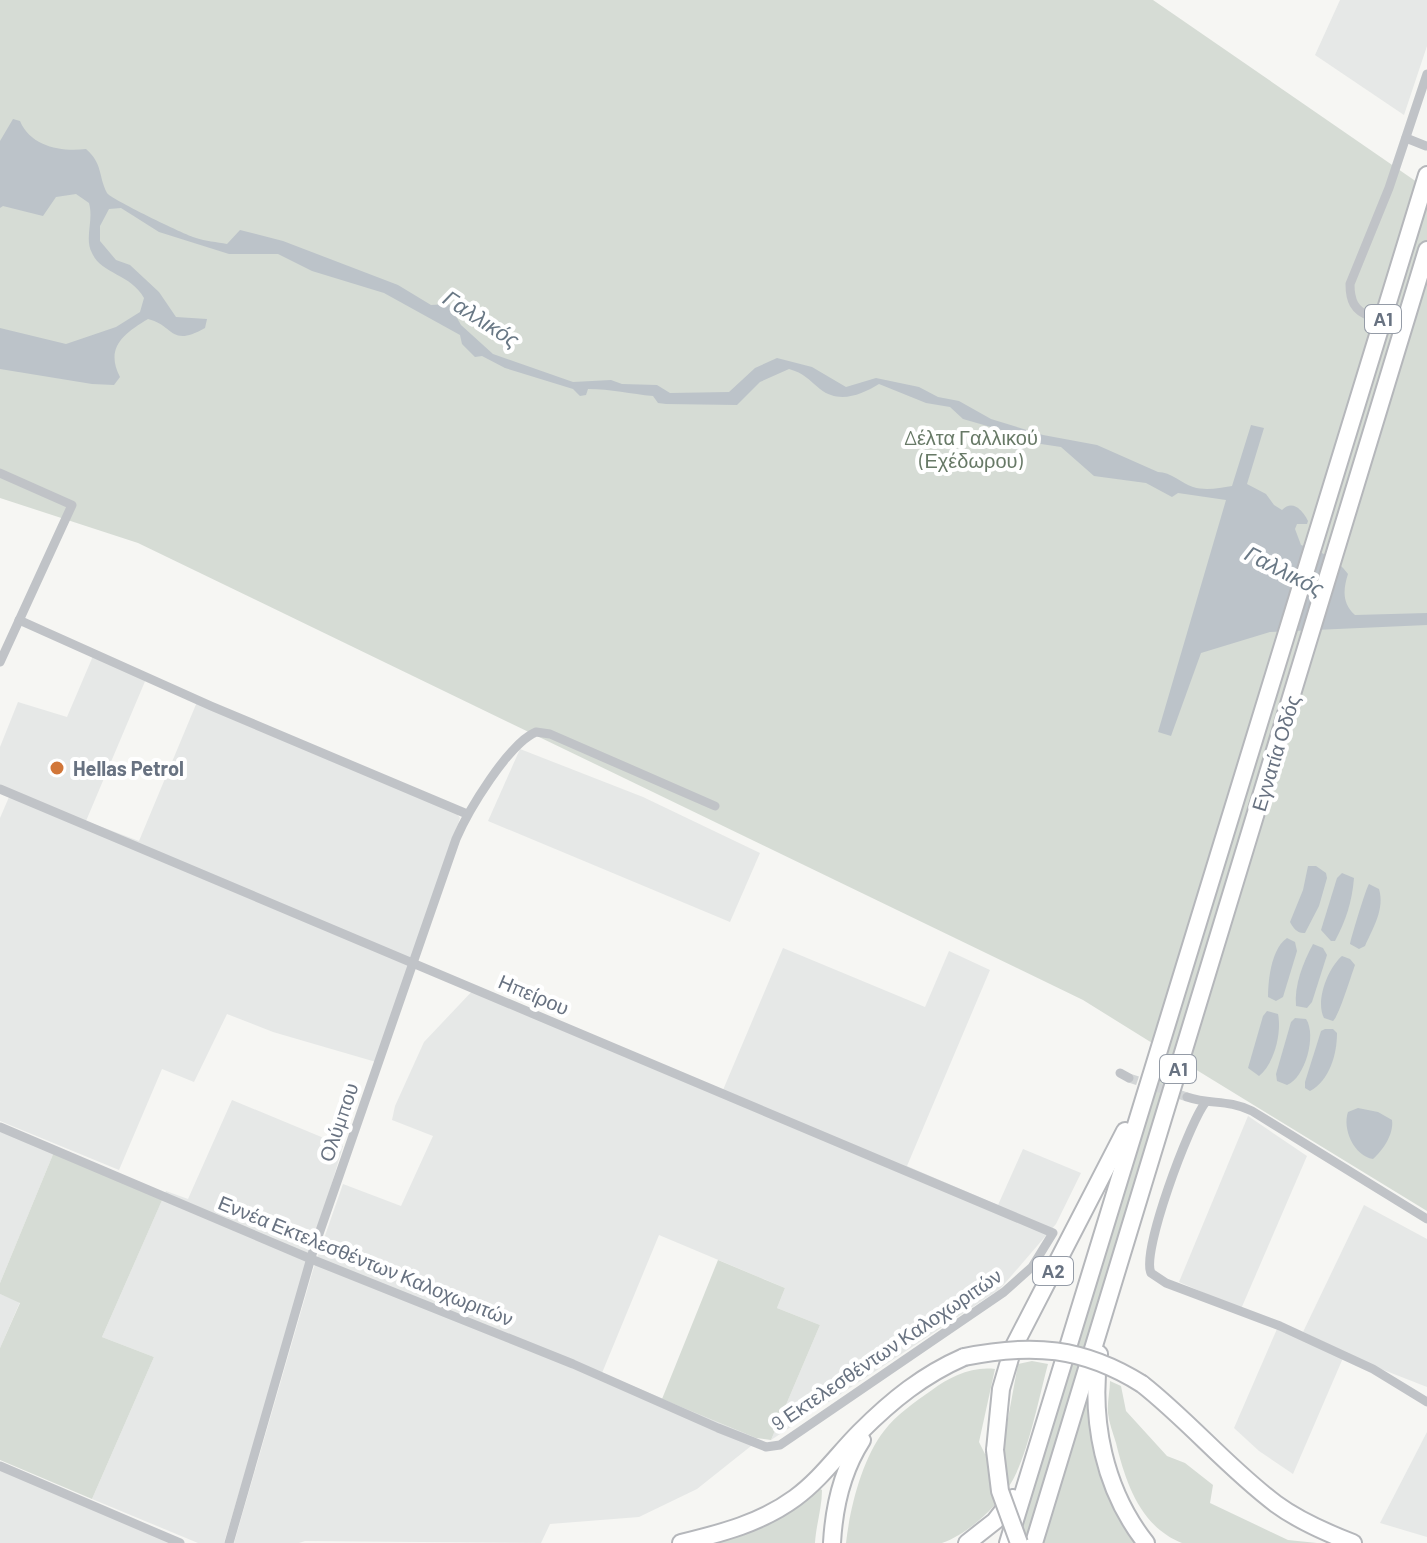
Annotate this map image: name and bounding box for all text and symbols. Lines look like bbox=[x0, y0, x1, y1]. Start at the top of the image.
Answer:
water label: Γαλλικός bbox=[439, 284, 525, 352]
road number: Α1 bbox=[1365, 305, 1401, 333]
park label: Δέλτα Γαλλικού (Εχέδωρου) bbox=[904, 425, 1038, 472]
water label: Γαλλικός bbox=[1241, 539, 1329, 601]
street label: Εγνατία Οδός bbox=[1246, 692, 1304, 814]
place label: Hellas Petrol bbox=[73, 756, 184, 780]
marker: Hellas Petrol bbox=[48, 759, 66, 777]
street label: Ηπείρου bbox=[495, 968, 573, 1020]
road number: Α1 bbox=[1160, 1055, 1196, 1083]
street label: Ολύμπου bbox=[313, 1079, 363, 1165]
street label: Εννέα Εκτελεσθέντων Καλοχωριτών bbox=[215, 1190, 517, 1330]
road number: Α2 bbox=[1033, 1257, 1073, 1285]
street label: 9 Εκτελεσθέντων Καλοχωριτών bbox=[766, 1263, 1006, 1435]

